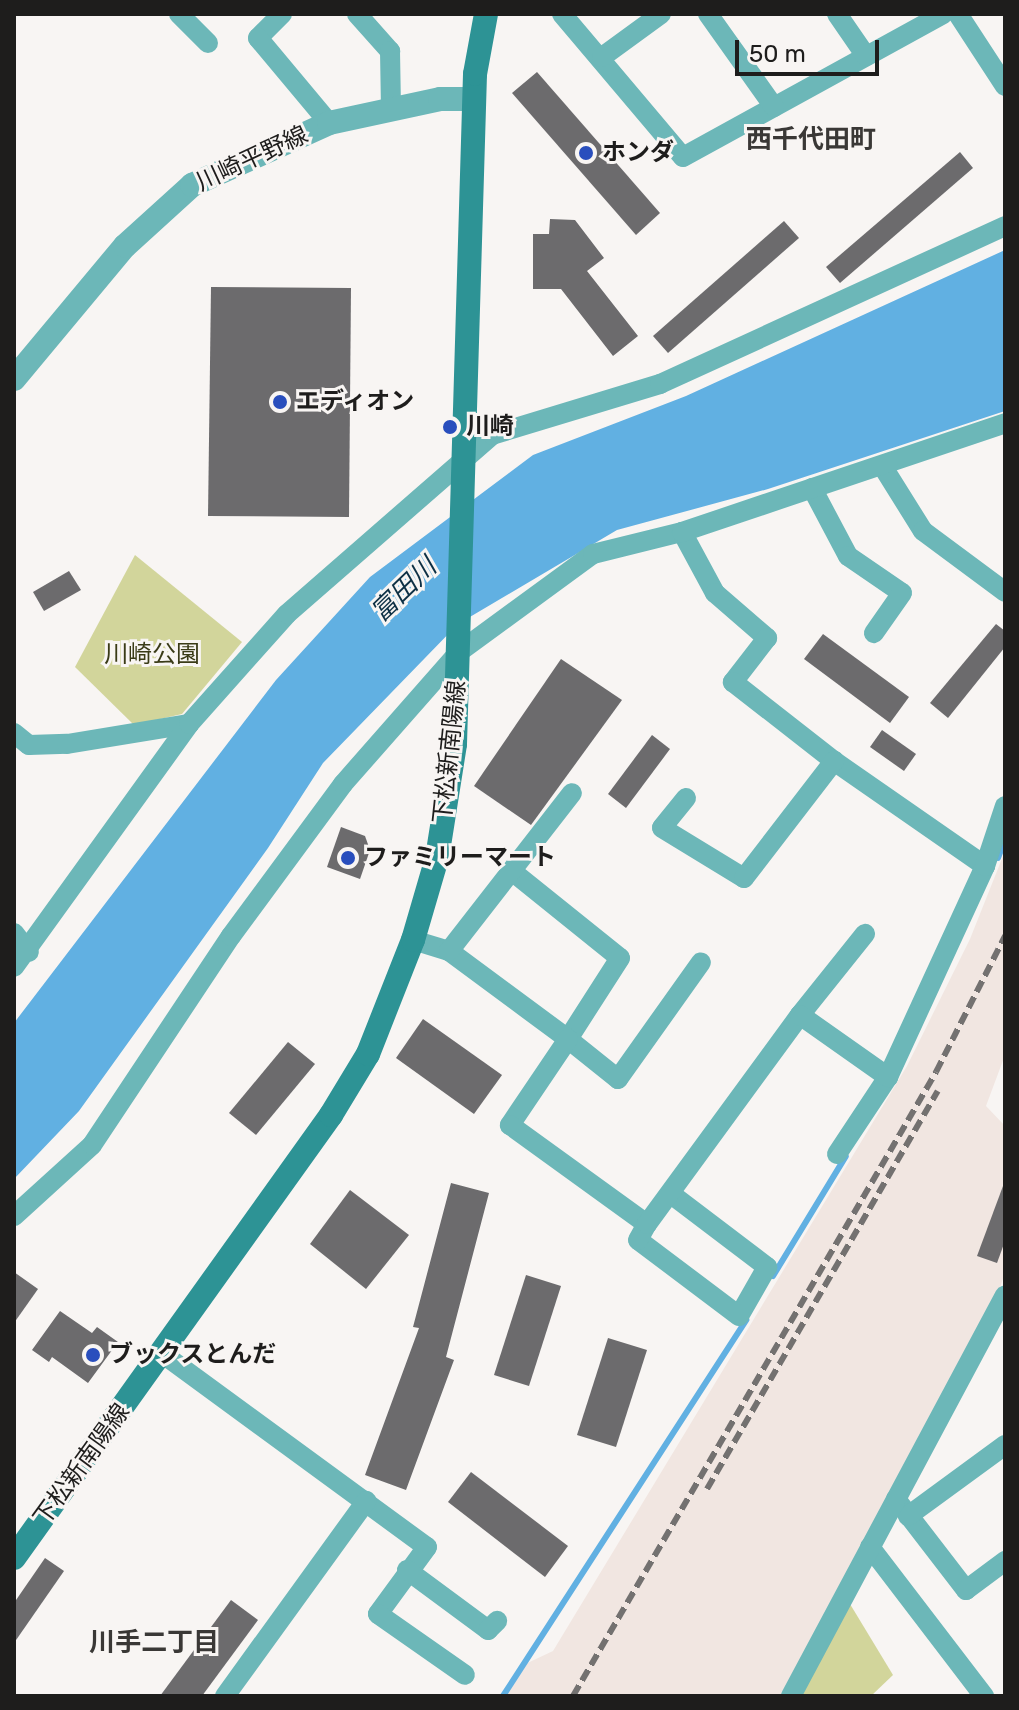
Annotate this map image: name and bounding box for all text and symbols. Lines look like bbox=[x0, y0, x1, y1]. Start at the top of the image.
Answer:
scale bar bbox=[739, 24, 883, 74]
text: 50 m bbox=[749, 40, 806, 68]
street label: 川崎平野線 bbox=[192, 121, 312, 197]
district label: 西千代田町 bbox=[746, 124, 876, 156]
place label: ホンダ bbox=[602, 139, 674, 167]
marker: ホンダ bbox=[577, 144, 595, 162]
place label: エディオン bbox=[296, 388, 416, 416]
marker: エディオン bbox=[271, 393, 289, 411]
place label: 川崎 bbox=[466, 413, 514, 441]
marker: 川崎 bbox=[441, 418, 459, 436]
water label: 富田川 bbox=[365, 552, 443, 628]
park label: 川崎公園 bbox=[104, 641, 200, 669]
street label: 下松新南陽線 bbox=[428, 679, 472, 825]
place label: ファミリーマート bbox=[364, 844, 556, 872]
marker: ファミリーマート bbox=[339, 849, 357, 867]
place label: ブックスとんだ bbox=[109, 1341, 277, 1369]
marker: ブックスとんだ bbox=[84, 1346, 102, 1364]
street label: 下松新南陽線 bbox=[28, 1398, 136, 1532]
district label: 川手二丁目 bbox=[89, 1627, 219, 1659]

